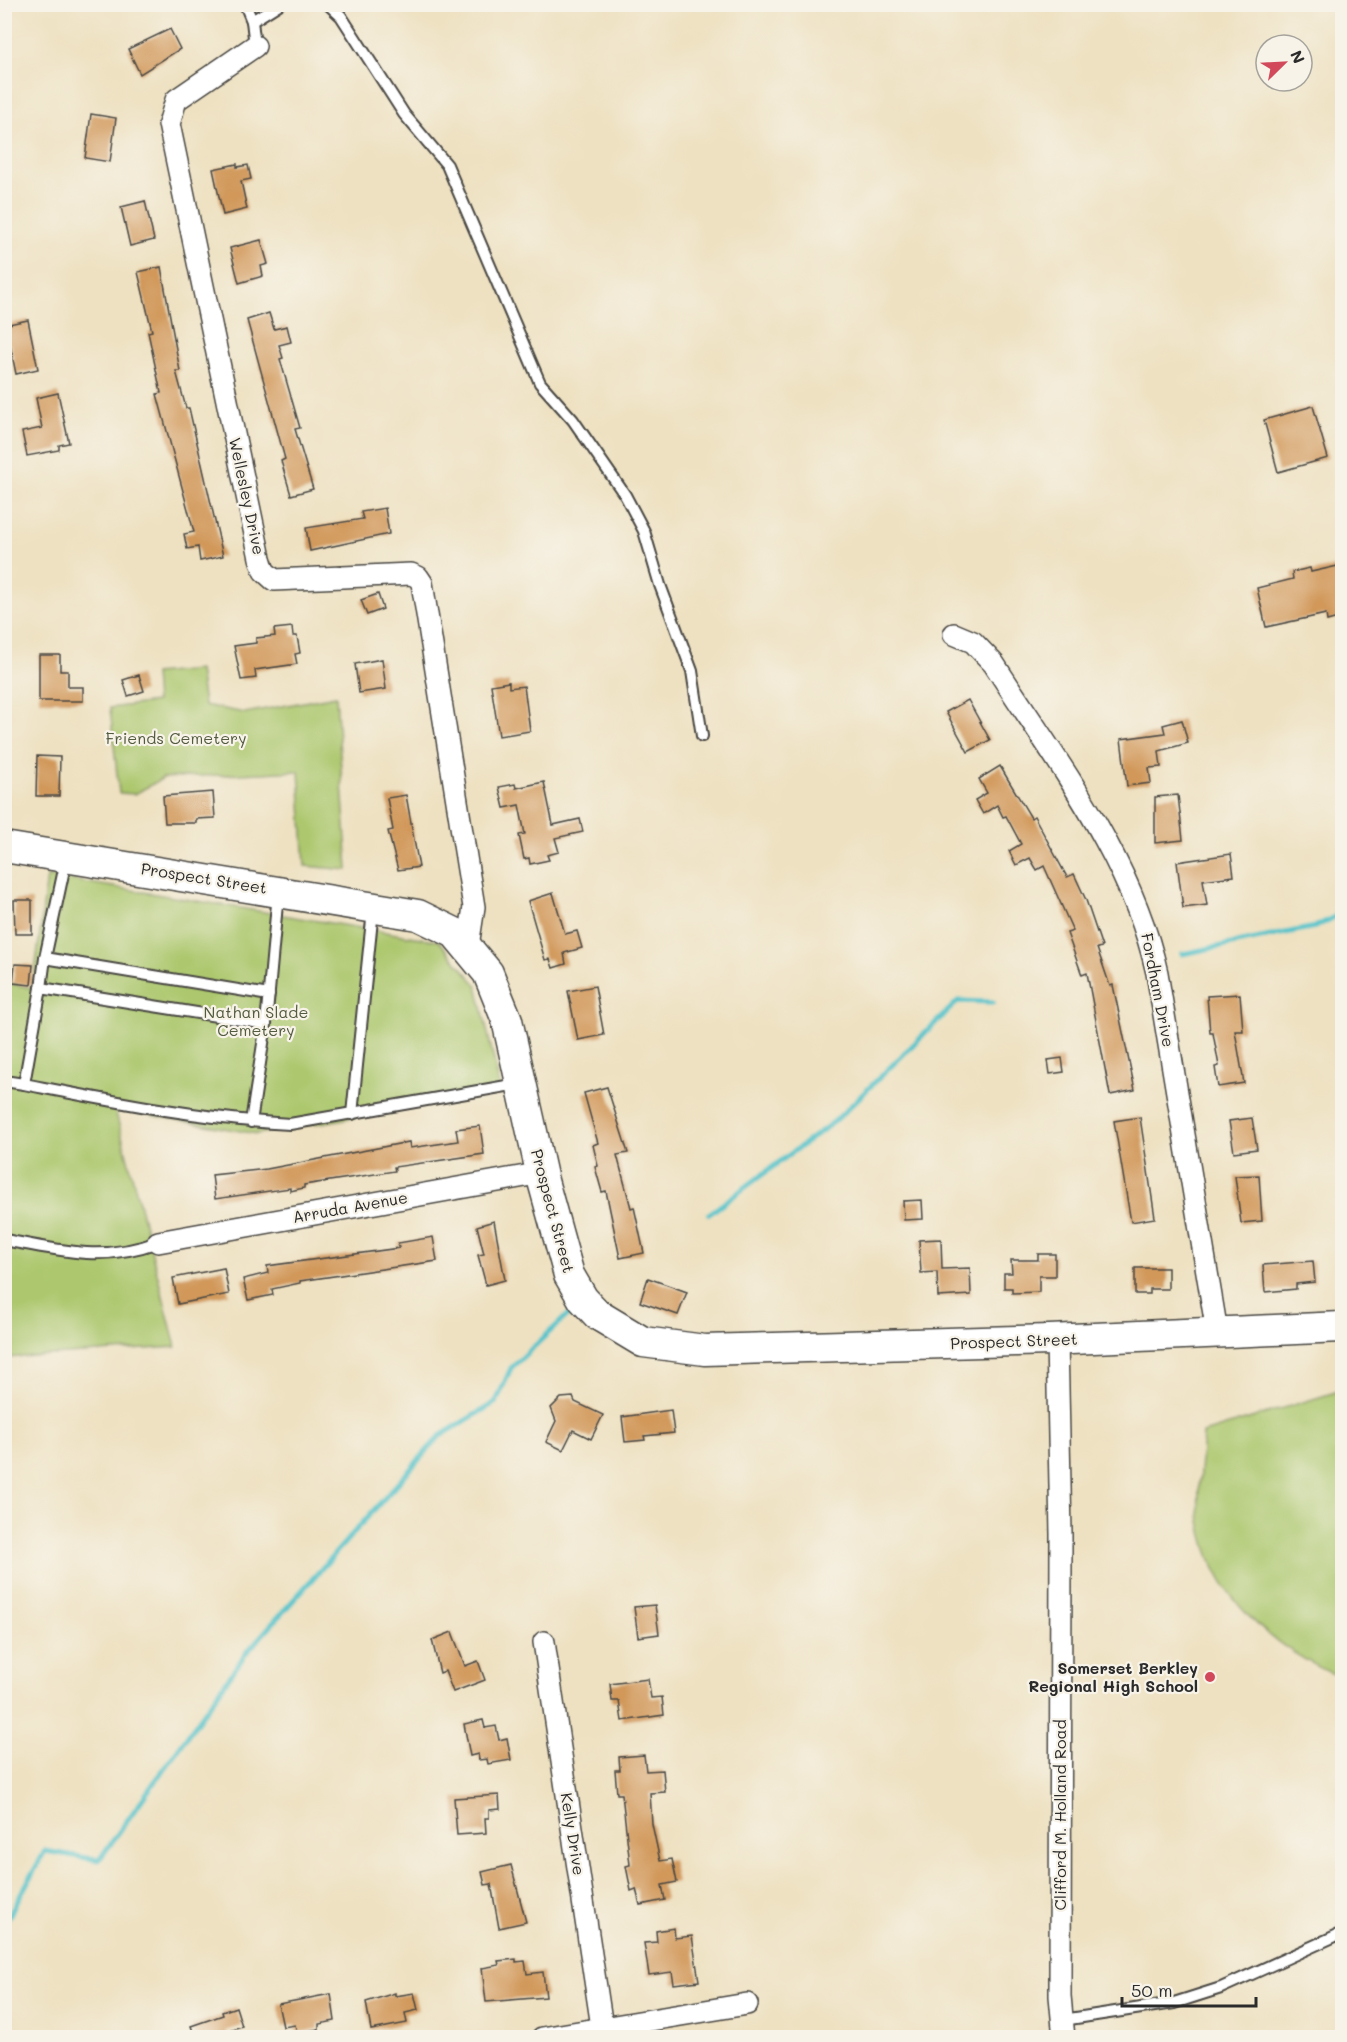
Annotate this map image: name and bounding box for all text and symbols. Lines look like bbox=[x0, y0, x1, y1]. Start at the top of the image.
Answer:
north arrow bbox=[1254, 33, 1314, 93]
text: N bbox=[1286, 47, 1310, 67]
street label: Wellesley Drive bbox=[225, 435, 270, 556]
park label: Friends Cemetery bbox=[106, 727, 247, 748]
street label: Prospect Street bbox=[140, 857, 269, 898]
street label: Fordham Drive bbox=[1137, 931, 1180, 1049]
park label: Nathan Slade Cemetery bbox=[204, 1001, 308, 1040]
street label: Prospect Street bbox=[527, 1147, 580, 1275]
street label: Arruda Avenue bbox=[291, 1186, 409, 1227]
street label: Prospect Street bbox=[950, 1328, 1078, 1353]
place label: Somerset Berkley Regional High School bbox=[1028, 1657, 1198, 1696]
marker: Somerset Berkley Regional High School bbox=[1203, 1670, 1217, 1684]
street label: Clifford M. Holland Road bbox=[1049, 1719, 1070, 1911]
street label: Kelly Drive bbox=[557, 1791, 590, 1877]
scale bar bbox=[1122, 1970, 1256, 2008]
text: 50 m bbox=[1131, 1978, 1173, 2002]

